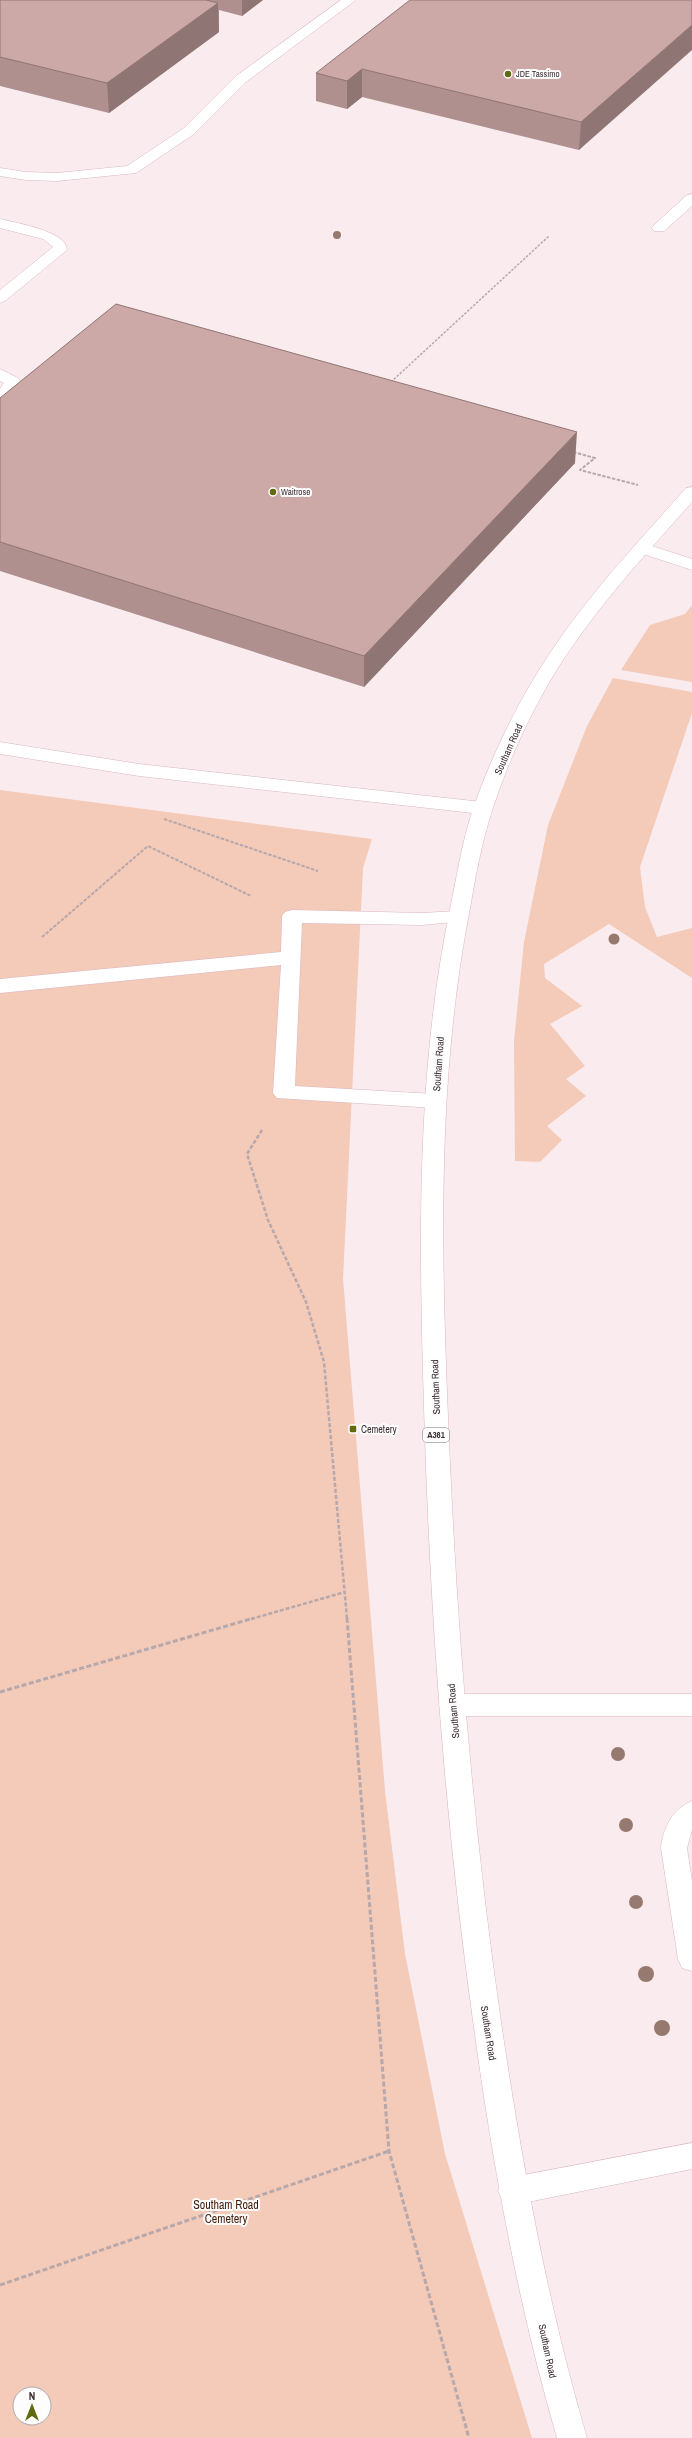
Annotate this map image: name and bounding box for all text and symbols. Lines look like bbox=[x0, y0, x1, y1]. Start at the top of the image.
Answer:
place label: JDE Tassimo bbox=[516, 68, 560, 80]
marker: JDE Tassimo bbox=[503, 69, 513, 79]
place label: Waitrose bbox=[281, 486, 310, 498]
marker: Waitrose bbox=[268, 487, 278, 497]
street label: Southam Road bbox=[491, 722, 526, 777]
street label: Southam Road bbox=[430, 1036, 447, 1092]
street label: Southam Road bbox=[428, 1359, 443, 1415]
place label: Cemetery bbox=[361, 1423, 397, 1436]
marker: Cemetery bbox=[348, 1424, 358, 1434]
road number: A361 bbox=[423, 1428, 449, 1442]
street label: Southam Road bbox=[445, 1683, 462, 1739]
street label: Southam Road bbox=[478, 2005, 499, 2061]
park label: Southam Road Cemetery bbox=[193, 2197, 259, 2227]
street label: Southam Road bbox=[535, 2323, 560, 2379]
north arrow bbox=[12, 2386, 52, 2426]
text: N bbox=[29, 2389, 35, 2403]

